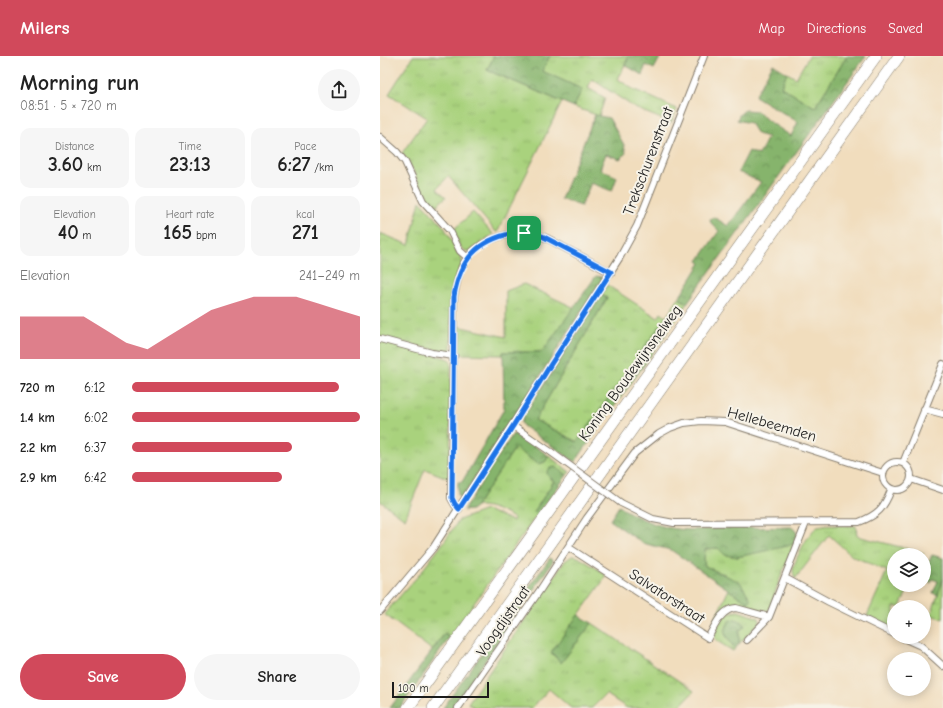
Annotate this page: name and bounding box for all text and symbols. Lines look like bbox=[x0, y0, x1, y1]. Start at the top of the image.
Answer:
text: Milers bbox=[20, 17, 69, 39]
text: Map bbox=[758, 20, 785, 37]
text: Directions bbox=[807, 20, 866, 37]
text: Saved bbox=[888, 20, 923, 37]
button: share bbox=[318, 69, 360, 111]
text: Morning run bbox=[20, 70, 139, 96]
text: 08:51 · 5 × 720 m bbox=[20, 98, 117, 113]
street label: Trekschurenstraat bbox=[619, 103, 677, 218]
text: Distance bbox=[55, 140, 94, 153]
text: Time bbox=[179, 140, 201, 153]
text: Pace bbox=[294, 140, 316, 153]
text: 3.60 bbox=[48, 153, 83, 176]
text: 23:13 bbox=[169, 153, 211, 176]
text: 6:27 bbox=[277, 153, 311, 176]
text: km bbox=[83, 161, 101, 174]
text: /km bbox=[311, 161, 333, 174]
text: Elevation bbox=[54, 208, 96, 221]
text: Heart rate bbox=[166, 208, 214, 221]
text: kcal bbox=[296, 208, 315, 221]
pin bbox=[507, 216, 541, 250]
text: 40 bbox=[58, 221, 79, 244]
text: 165 bbox=[163, 221, 192, 244]
text: 271 bbox=[292, 221, 319, 244]
icon: arrive bbox=[513, 222, 535, 244]
text: m bbox=[79, 229, 91, 242]
text: bpm bbox=[192, 229, 217, 242]
text: Elevation bbox=[20, 268, 70, 283]
text: 241–249 m bbox=[299, 268, 360, 283]
street label: Koning Boudewijnsnelweg bbox=[575, 302, 685, 444]
text: 720 m bbox=[20, 380, 55, 395]
text: 6:12 bbox=[84, 380, 105, 395]
street label: Hellebeemden bbox=[725, 403, 819, 445]
text: 1.4 km bbox=[20, 410, 55, 425]
text: 6:02 bbox=[84, 410, 108, 425]
text: 2.2 km bbox=[20, 440, 57, 455]
text: 6:37 bbox=[84, 440, 106, 455]
text: 2.9 km bbox=[20, 470, 57, 485]
text: 6:42 bbox=[84, 470, 107, 485]
map controls bbox=[887, 548, 931, 696]
button: layers bbox=[887, 548, 931, 592]
street label: Salvatorstraat bbox=[626, 565, 709, 628]
street label: Voogdijstraat bbox=[472, 582, 534, 660]
button: + bbox=[887, 600, 931, 644]
button: − bbox=[887, 652, 931, 696]
button: Save bbox=[20, 654, 186, 700]
button: Share bbox=[194, 654, 360, 700]
scale bar bbox=[392, 680, 489, 699]
text: 100 m bbox=[398, 682, 429, 695]

